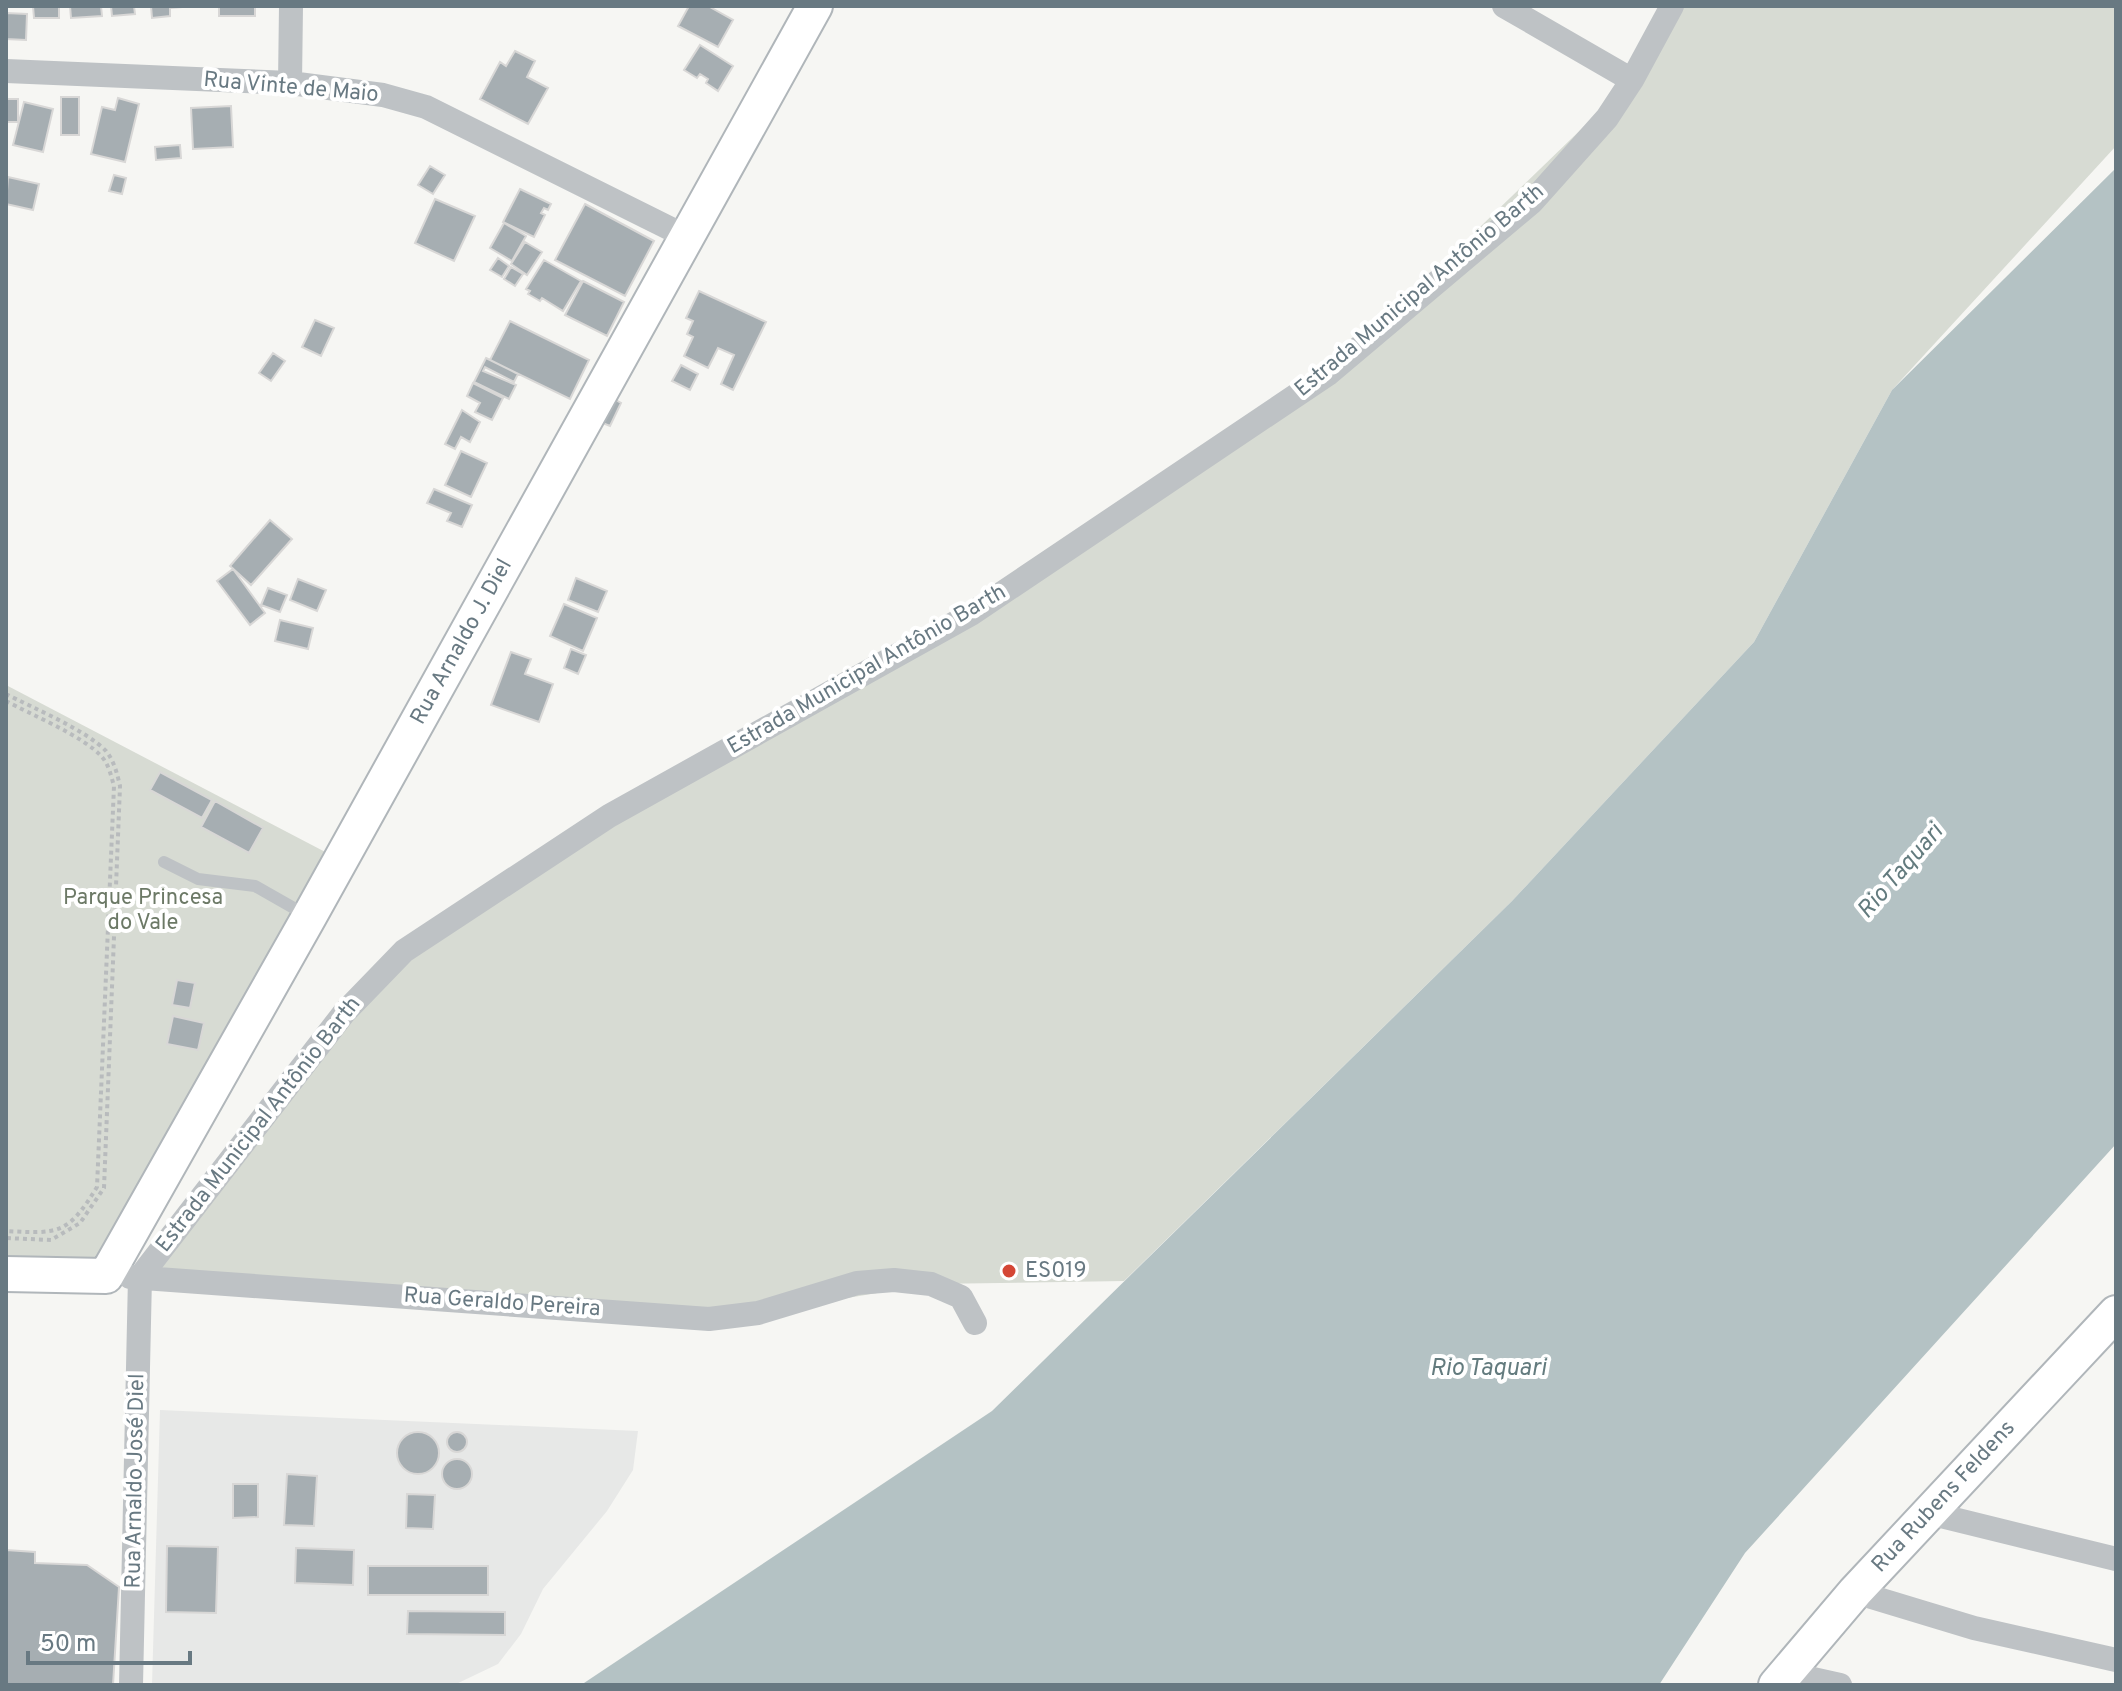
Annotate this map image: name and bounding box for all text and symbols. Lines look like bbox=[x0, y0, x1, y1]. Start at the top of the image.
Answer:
street label: Rua Vinte de Maio bbox=[202, 67, 380, 109]
street label: Estrada Municipal Antônio Barth bbox=[1290, 179, 1550, 403]
street label: Rua Arnaldo J. Diel bbox=[405, 554, 519, 730]
street label: Estrada Municipal Antônio Barth bbox=[723, 579, 1011, 761]
water label: Rio Taquari bbox=[1851, 817, 1951, 926]
park label: Parque Princesa do Vale bbox=[63, 885, 223, 937]
street label: Estrada Municipal Antônio Barth bbox=[151, 992, 367, 1258]
place label: ES019 bbox=[1025, 1258, 1087, 1285]
marker: ES019 bbox=[1000, 1262, 1018, 1280]
street label: Rua Geraldo Pereira bbox=[403, 1283, 601, 1323]
water label: Rio Taquari bbox=[1430, 1354, 1547, 1384]
street label: Rua Arnaldo José Diel bbox=[121, 1373, 151, 1589]
street label: Rua Rubens Feldens bbox=[1867, 1415, 2021, 1579]
scale bar bbox=[28, 1615, 190, 1665]
text: 50 m bbox=[40, 1630, 96, 1660]

